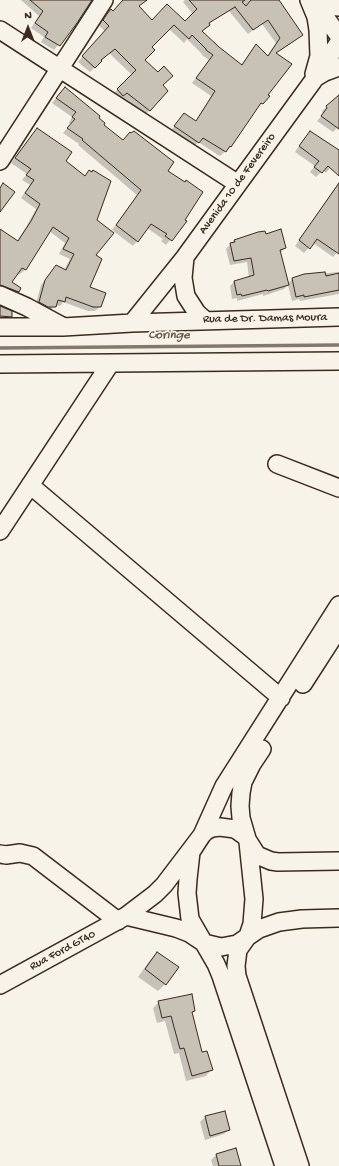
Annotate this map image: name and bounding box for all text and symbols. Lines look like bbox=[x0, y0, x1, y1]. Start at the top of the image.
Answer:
north arrow bbox=[8, 8, 48, 48]
text: N bbox=[24, 10, 32, 22]
street label: Avenida 10 de Fevereiro bbox=[197, 131, 279, 237]
street label: Rua de Dr. Damas Moura bbox=[203, 311, 327, 327]
water label: Coringe bbox=[148, 328, 190, 344]
street label: Rua Ford GT40 bbox=[28, 928, 98, 974]

